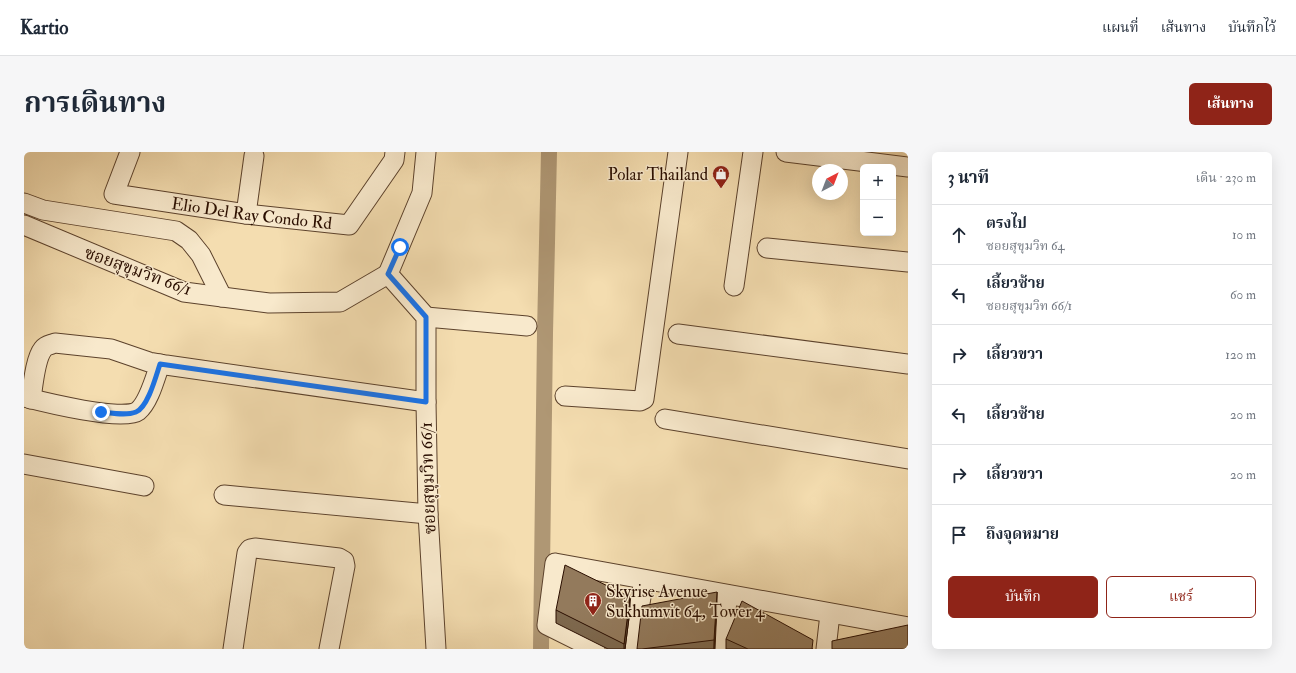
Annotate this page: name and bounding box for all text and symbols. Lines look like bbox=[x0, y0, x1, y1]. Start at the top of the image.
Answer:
text: Kartio bbox=[20, 16, 68, 40]
text: แผนที่ bbox=[1102, 19, 1139, 36]
text: เส้นทาง bbox=[1161, 19, 1206, 36]
text: บันทึกไว้ bbox=[1228, 19, 1276, 36]
button: เส้นทาง bbox=[1189, 83, 1272, 125]
text: การเดินทาง bbox=[24, 86, 166, 121]
place label: Polar Thailand bbox=[608, 164, 709, 185]
shop icon: Polar Thailand bbox=[711, 164, 731, 189]
north arrow bbox=[812, 164, 848, 200]
map controls bbox=[860, 164, 896, 236]
button: + bbox=[860, 164, 896, 200]
text: 3 นาที bbox=[948, 167, 989, 188]
text: เดิน · 230 m bbox=[1196, 170, 1256, 186]
street label: Elio Del Ray Condo Rd bbox=[170, 192, 334, 234]
button: − bbox=[860, 200, 896, 236]
text: ตรงไป bbox=[986, 214, 1027, 233]
icon: ahead bbox=[948, 224, 970, 246]
text: 10 m bbox=[1232, 227, 1256, 243]
route start bbox=[391, 238, 409, 256]
text: ซอยสุขุมวิท 64 bbox=[986, 238, 1065, 254]
street label: ซอยสุขุมวิท 66/1 bbox=[81, 242, 194, 301]
text: เลี้ยวซ้าย bbox=[986, 274, 1045, 293]
icon: left bbox=[948, 284, 970, 306]
text: 60 m bbox=[1230, 287, 1256, 303]
text: ซอยสุขุมวิท 66/1 bbox=[986, 298, 1072, 314]
icon: right bbox=[948, 344, 970, 366]
text: เลี้ยวขวา bbox=[986, 345, 1043, 364]
text: 120 m bbox=[1225, 347, 1256, 363]
route end bbox=[92, 403, 110, 421]
icon: left bbox=[948, 404, 970, 426]
text: เลี้ยวซ้าย bbox=[986, 405, 1045, 424]
text: 20 m bbox=[1230, 407, 1256, 423]
street label: ซอยสุขุมวิท 66/1 bbox=[416, 421, 441, 535]
icon: right bbox=[948, 464, 970, 486]
text: เลี้ยวขวา bbox=[986, 465, 1043, 484]
text: 20 m bbox=[1230, 467, 1256, 483]
icon: arrive bbox=[948, 524, 970, 546]
text: ถึงจุดหมาย bbox=[986, 525, 1059, 544]
button: บันทึก bbox=[948, 576, 1098, 618]
button: แชร์ bbox=[1106, 576, 1256, 618]
place label: Skyrise Avenue Sukhumvit 64, Tower 4 bbox=[606, 581, 765, 622]
building icon: Skyrise Avenue Sukhumvit 64, Tower 4 bbox=[583, 591, 603, 616]

